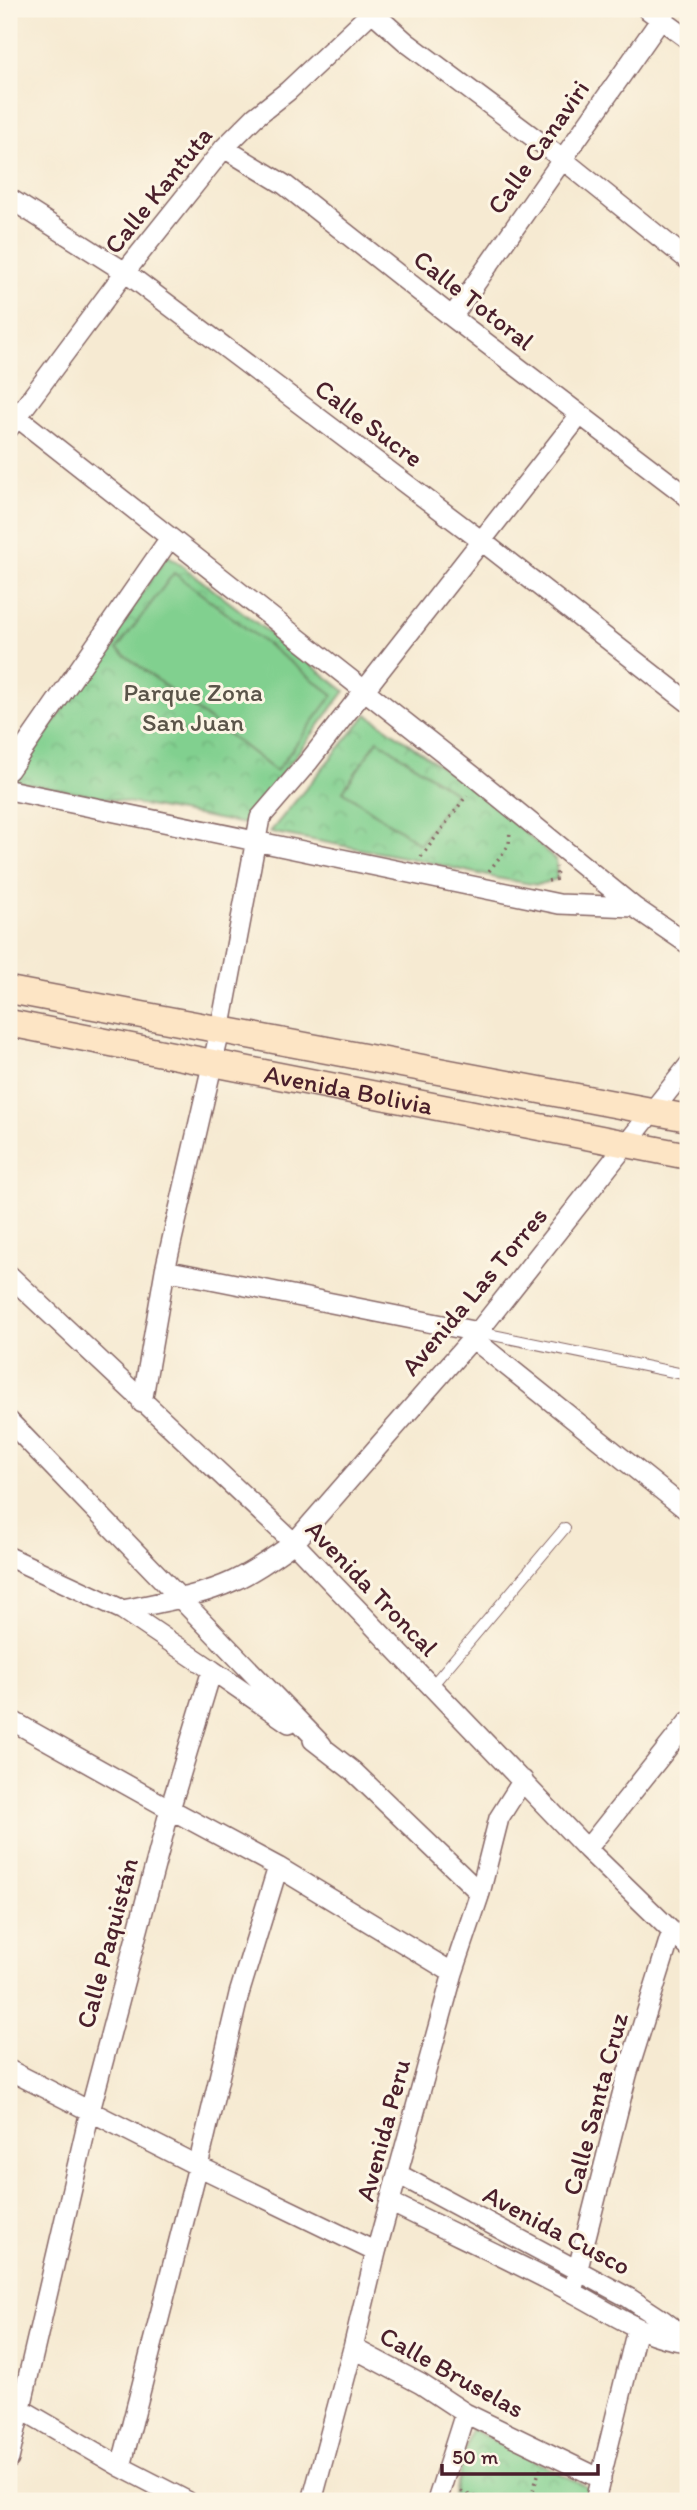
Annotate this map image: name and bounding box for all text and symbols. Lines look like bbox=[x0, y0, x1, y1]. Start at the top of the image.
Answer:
street label: Calle Canaviri bbox=[480, 74, 596, 220]
street label: Calle Kantuta bbox=[97, 120, 219, 260]
street label: Calle Totoral bbox=[407, 243, 541, 357]
street label: Calle Sucre bbox=[309, 372, 429, 474]
park label: Parque Zona San Juan bbox=[123, 676, 263, 738]
street label: Avenida Bolivia bbox=[262, 1057, 436, 1122]
street label: Avenida Las Torres bbox=[394, 1200, 554, 1382]
street label: Avenida Troncal bbox=[299, 1513, 445, 1663]
street label: Calle Paquistán bbox=[69, 1854, 145, 2032]
street label: Calle Santa Cruz bbox=[555, 2009, 635, 2199]
street label: Avenida Peru bbox=[349, 2055, 417, 2205]
street label: Avenida Cusco bbox=[478, 2178, 636, 2282]
street label: Calle Bruselas bbox=[374, 2319, 530, 2425]
scale bar bbox=[442, 2433, 597, 2477]
text: 50 m bbox=[452, 2444, 499, 2469]

